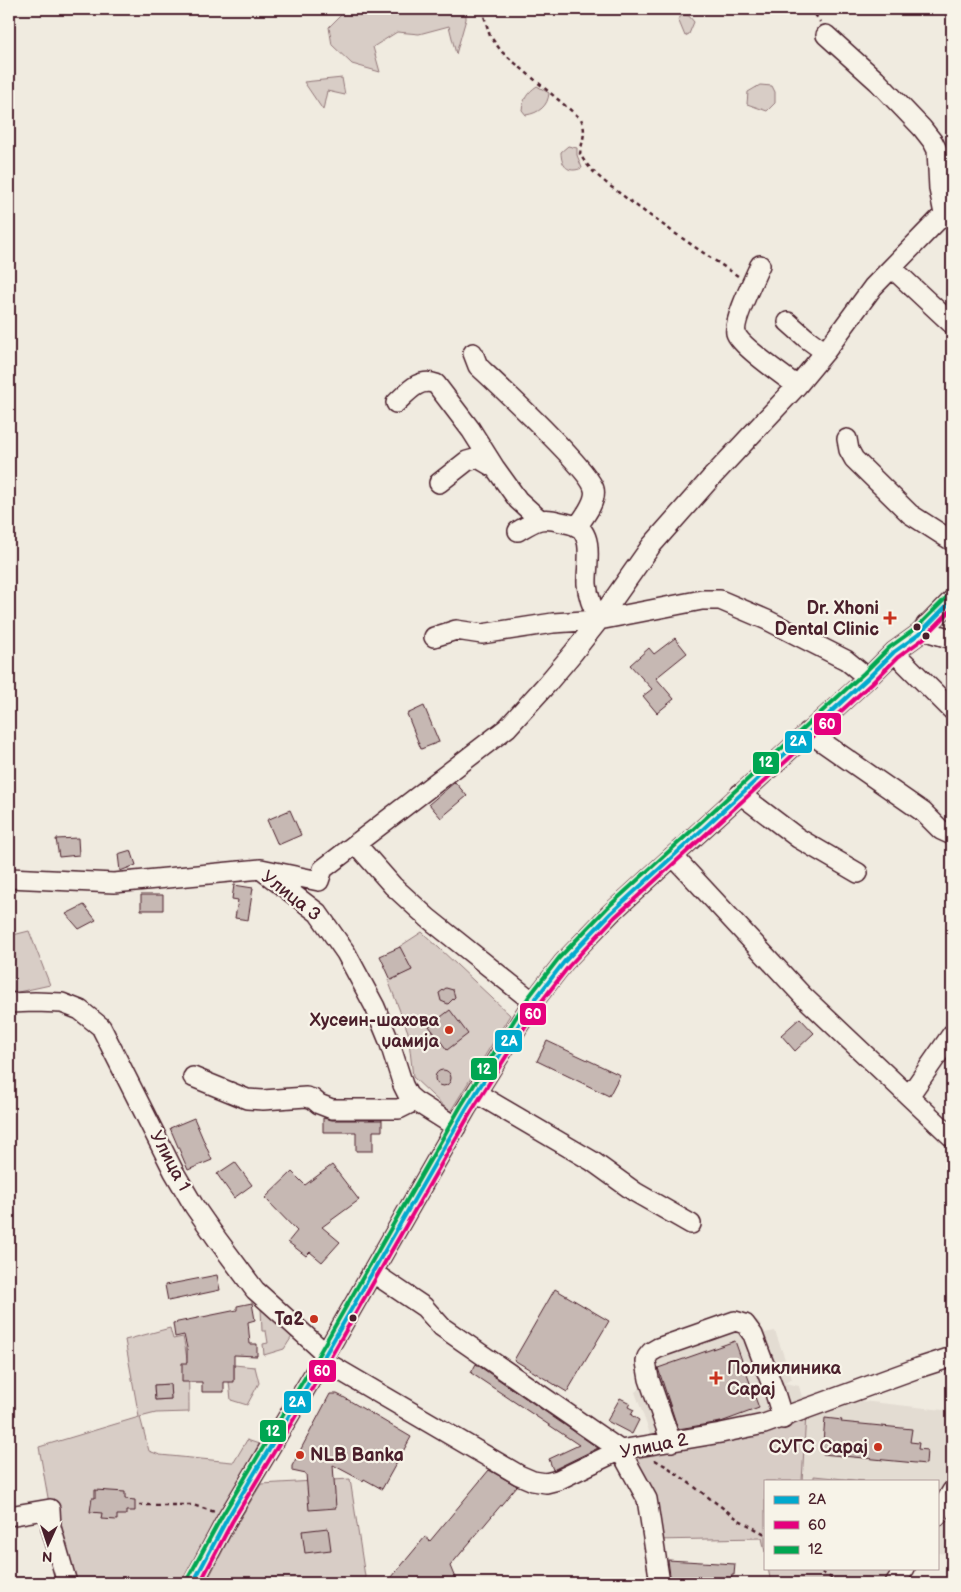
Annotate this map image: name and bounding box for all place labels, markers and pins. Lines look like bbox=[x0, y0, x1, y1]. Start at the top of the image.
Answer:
place label: Dr. Xhoni Dental Clinic bbox=[775, 598, 879, 640]
marker: Dr. Xhoni Dental Clinic bbox=[883, 611, 897, 625]
unlabelled marker bbox=[912, 622, 922, 632]
unlabelled marker bbox=[921, 631, 931, 641]
place label: Хусеин-шахова џамија bbox=[309, 1010, 440, 1052]
marker: Хусеин-шахова џамија bbox=[443, 1024, 455, 1036]
place label: Ta2 bbox=[275, 1309, 304, 1330]
marker: Ta2 bbox=[308, 1313, 320, 1325]
unlabelled marker bbox=[348, 1313, 358, 1323]
place label: Поликлиника Сарај bbox=[727, 1358, 842, 1400]
marker: Поликлиника Сарај bbox=[709, 1371, 723, 1385]
place label: СУГС Сарај bbox=[769, 1437, 868, 1458]
marker: СУГС Сарај bbox=[872, 1441, 884, 1453]
place label: NLB Banka bbox=[310, 1445, 404, 1466]
marker: NLB Banka bbox=[294, 1449, 306, 1461]

